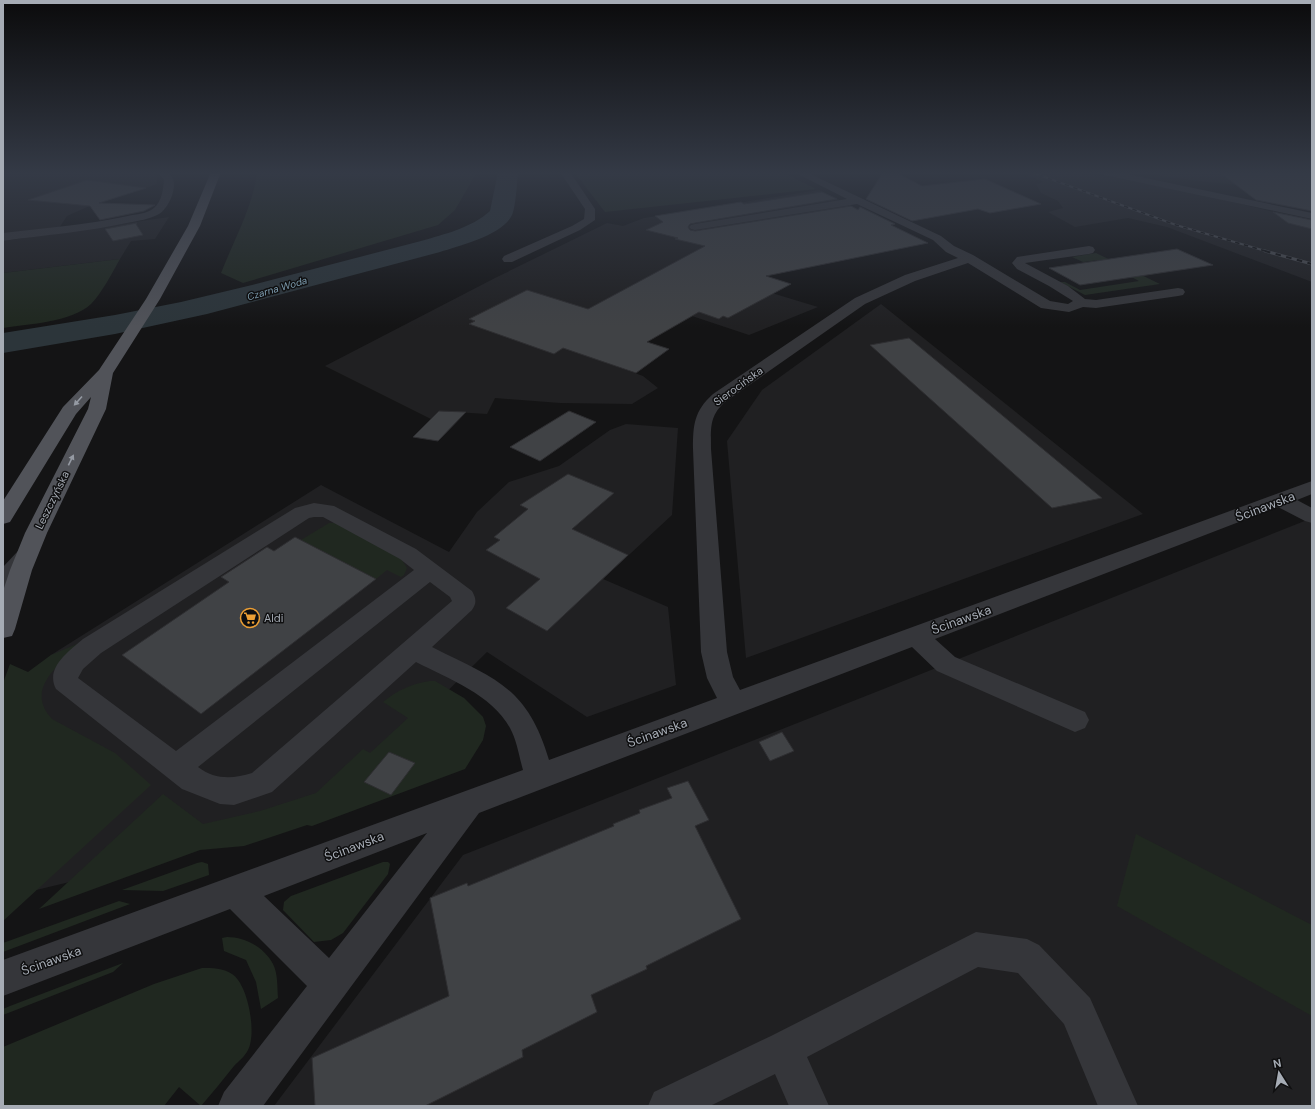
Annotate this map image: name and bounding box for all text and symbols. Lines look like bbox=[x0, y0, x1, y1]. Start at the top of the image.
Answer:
water label: Czarna Woda bbox=[246, 274, 309, 303]
street label: Sierocińska bbox=[710, 363, 766, 409]
one-way arrow bbox=[74, 396, 83, 406]
one-way arrow bbox=[68, 454, 74, 465]
street label: Leszczyńska bbox=[32, 469, 72, 531]
street label: Ścinawska bbox=[1233, 487, 1297, 526]
street label: Ścinawska bbox=[929, 601, 993, 638]
supermarket icon: Aldi bbox=[239, 607, 261, 629]
place label: Aldi bbox=[264, 611, 283, 625]
street label: Ścinawska bbox=[625, 714, 689, 751]
street label: Ścinawska bbox=[322, 827, 386, 866]
street label: Ścinawska bbox=[19, 942, 83, 979]
north arrow bbox=[1259, 1053, 1299, 1093]
text: N bbox=[1272, 1056, 1282, 1071]

